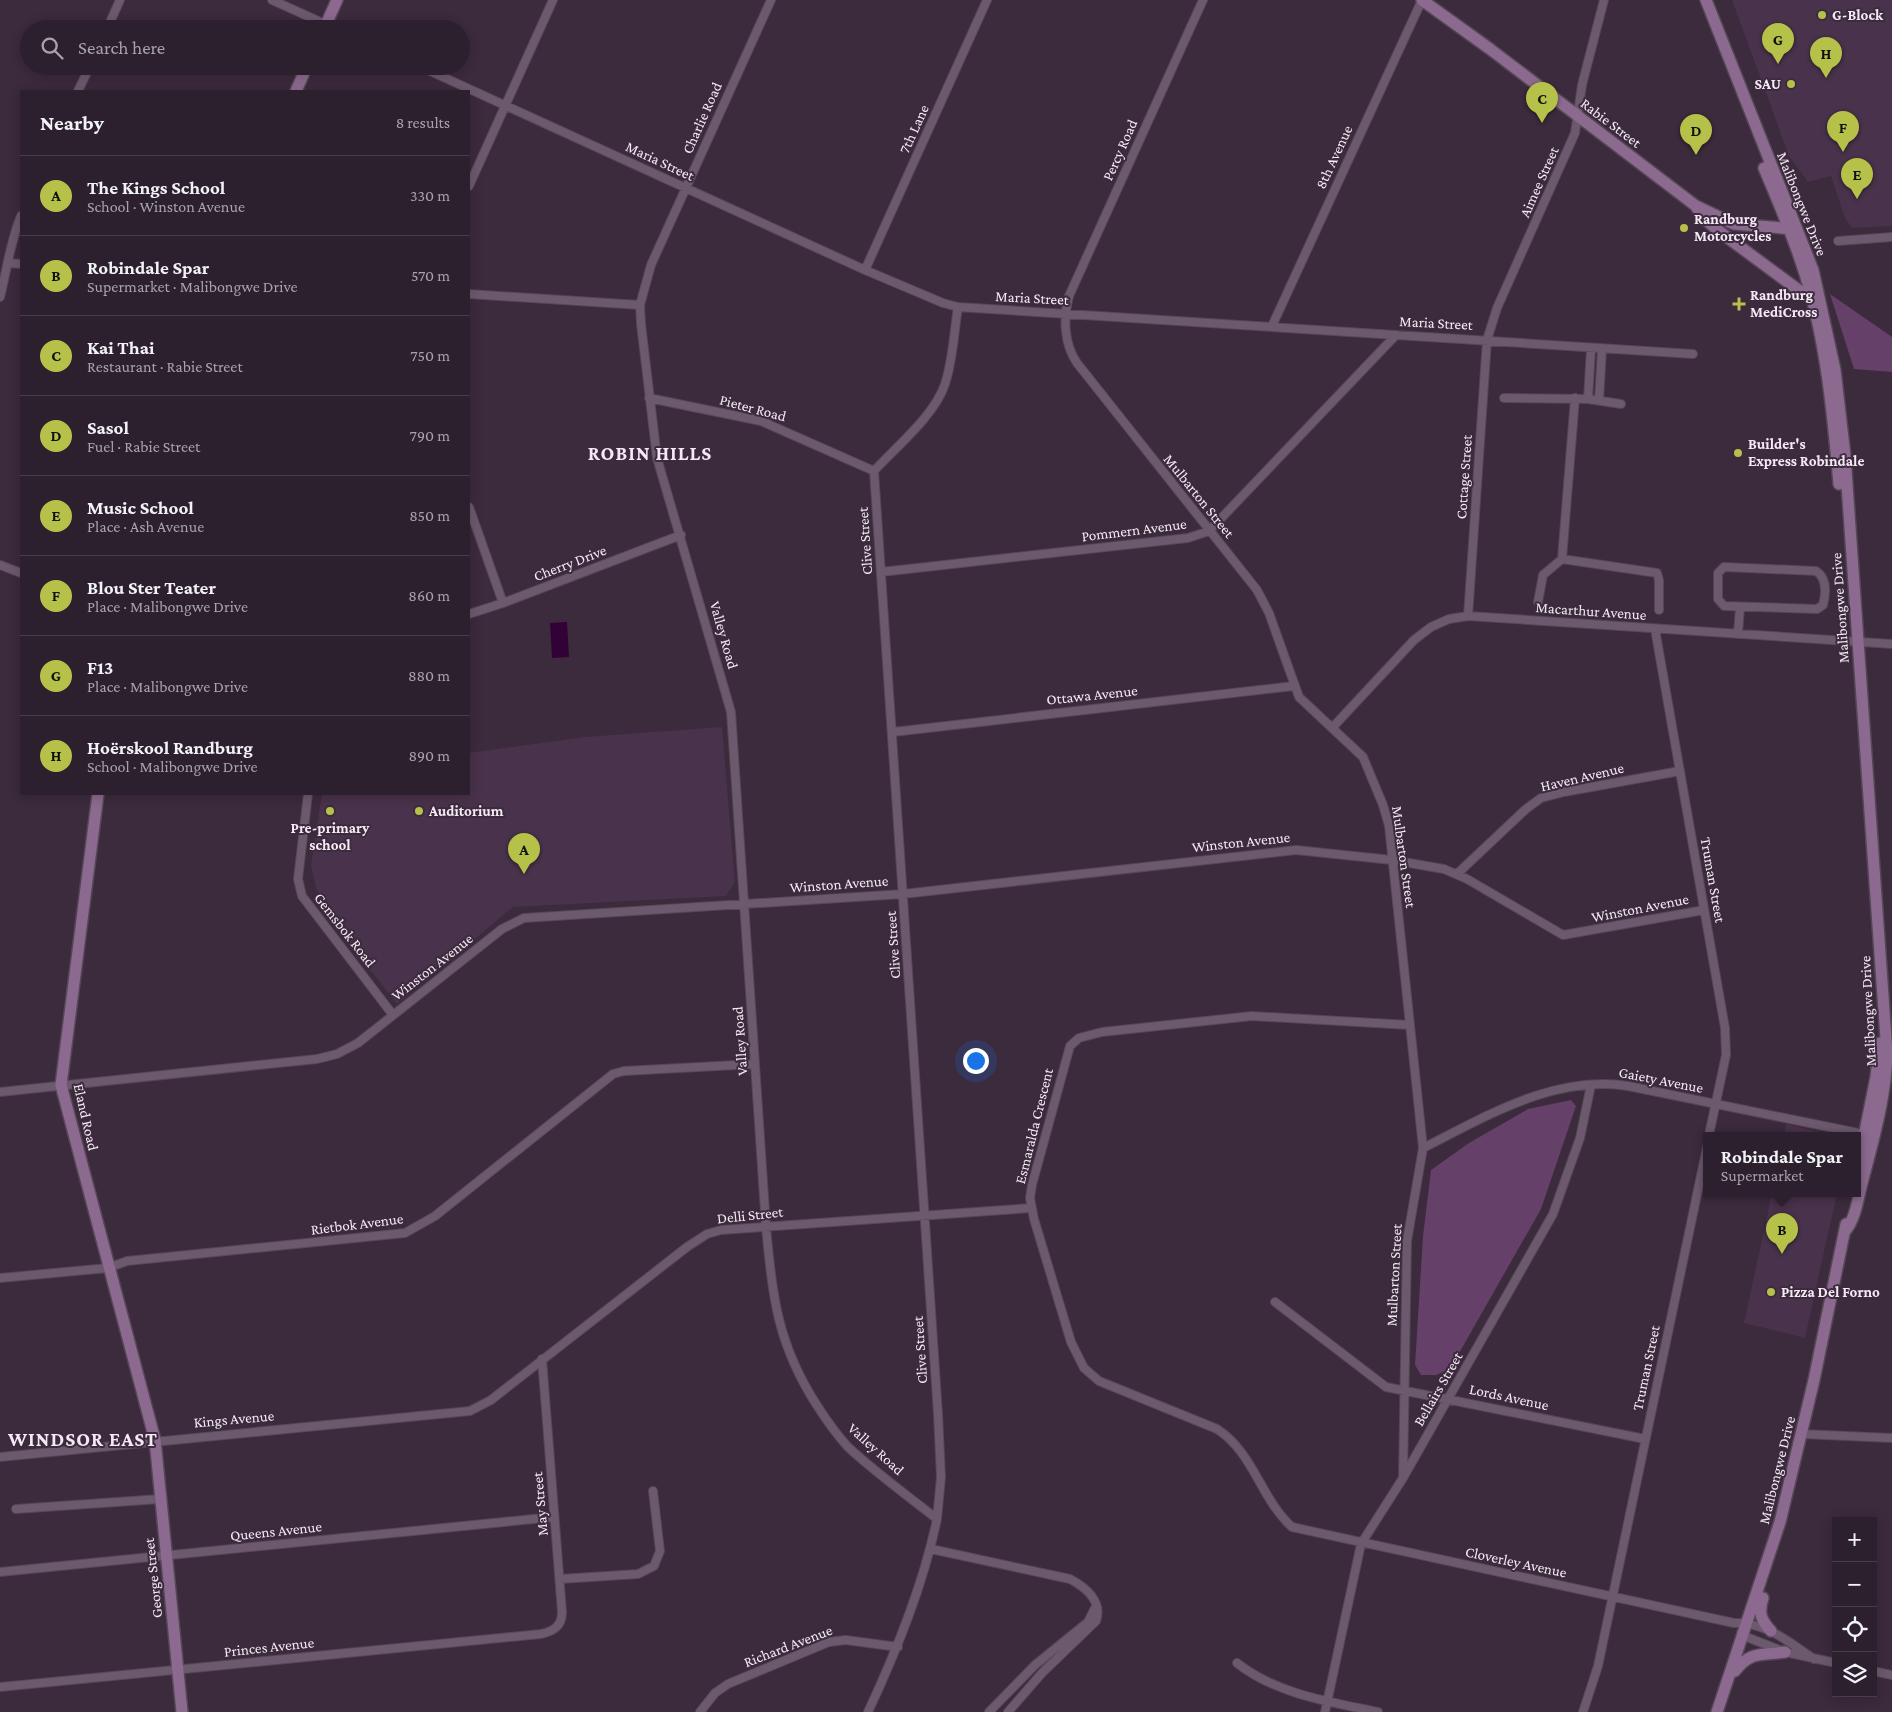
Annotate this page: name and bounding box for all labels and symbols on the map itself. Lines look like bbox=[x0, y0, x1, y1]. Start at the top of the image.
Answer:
place label: G-Block bbox=[1832, 7, 1884, 23]
marker: G-Block bbox=[1816, 9, 1828, 21]
pin: G bbox=[1762, 23, 1794, 64]
pin: H bbox=[1810, 37, 1842, 78]
place label: SAU bbox=[1754, 76, 1781, 92]
marker: SAU bbox=[1785, 78, 1797, 90]
street label: Charlie Road bbox=[679, 80, 725, 156]
pin: C bbox=[1526, 82, 1558, 123]
street label: Rabie Street bbox=[1578, 95, 1645, 151]
street label: 7th Lane bbox=[896, 102, 932, 156]
pin: F bbox=[1827, 111, 1859, 152]
pin: D bbox=[1680, 114, 1712, 155]
street label: Percy Road bbox=[1099, 117, 1142, 183]
street label: 8th Avenue bbox=[1312, 122, 1356, 191]
street label: Maria Street bbox=[623, 138, 698, 184]
street label: Aimee Street bbox=[1516, 143, 1562, 220]
street label: Malibongwe Drive bbox=[1773, 150, 1830, 259]
pin: E bbox=[1841, 158, 1873, 199]
place label: Randburg Motorcycles bbox=[1694, 211, 1771, 244]
marker: Randburg Motorcycles bbox=[1678, 222, 1690, 234]
place label: Randburg MediCross bbox=[1750, 287, 1817, 320]
street label: Maria Street bbox=[995, 288, 1070, 308]
marker: Randburg MediCross bbox=[1732, 297, 1746, 311]
street label: Maria Street bbox=[1399, 313, 1474, 333]
street label: Pieter Road bbox=[718, 391, 788, 425]
street label: Cottage Street bbox=[1453, 433, 1476, 520]
place label: Builder's Express Robindale bbox=[1748, 436, 1864, 469]
district label: ROBIN HILLS bbox=[588, 442, 712, 464]
marker: Builder's Express Robindale bbox=[1732, 447, 1744, 459]
street label: Mulbarton Street bbox=[1160, 451, 1238, 542]
street label: Clive Street bbox=[855, 505, 875, 575]
street label: Pommern Avenue bbox=[1081, 516, 1188, 544]
street label: Cherry Drive bbox=[531, 542, 609, 585]
street label: Malibongwe Drive bbox=[1828, 552, 1853, 664]
street label: Valley Road bbox=[706, 599, 741, 671]
street label: Macarthur Avenue bbox=[1535, 599, 1647, 623]
street label: Ottawa Avenue bbox=[1046, 682, 1139, 708]
street label: Haven Avenue bbox=[1539, 760, 1626, 794]
place label: Auditorium bbox=[428, 803, 504, 819]
marker: Pre-primary school bbox=[324, 805, 336, 817]
marker: Auditorium bbox=[413, 805, 425, 817]
street label: Mulbarton Street bbox=[1389, 805, 1419, 910]
place label: Pre-primary school bbox=[291, 820, 370, 853]
street label: Winston Avenue bbox=[1191, 829, 1291, 855]
pin: A bbox=[508, 833, 540, 874]
street label: Truman Street bbox=[1698, 836, 1729, 925]
street label: Winston Avenue bbox=[789, 873, 889, 895]
street label: Gemsbok Road bbox=[311, 890, 379, 970]
street label: Winston Avenue bbox=[1590, 891, 1690, 925]
street label: Clive Street bbox=[883, 909, 903, 979]
street label: Winston Avenue bbox=[388, 930, 476, 1004]
street label: Malibongwe Drive bbox=[1857, 955, 1880, 1067]
street label: Valley Road bbox=[730, 1006, 751, 1076]
your location bbox=[963, 1048, 989, 1074]
street label: Gaiety Avenue bbox=[1617, 1064, 1705, 1097]
street label: Esmaralda Crescent bbox=[1012, 1065, 1056, 1186]
street label: Eland Road bbox=[71, 1082, 101, 1152]
street label: Delli Street bbox=[716, 1203, 785, 1226]
street label: Rietbok Avenue bbox=[310, 1210, 405, 1238]
pin: B bbox=[1766, 1213, 1798, 1254]
street label: Mulbarton Street bbox=[1383, 1222, 1405, 1327]
place label: Pizza Del Forno bbox=[1781, 1284, 1880, 1300]
marker: Pizza Del Forno bbox=[1765, 1286, 1777, 1298]
street label: Clive Street bbox=[910, 1314, 930, 1384]
street label: Truman Street bbox=[1629, 1323, 1663, 1412]
street label: Bellairs Street bbox=[1410, 1348, 1466, 1429]
street label: Lords Avenue bbox=[1468, 1381, 1551, 1413]
street label: Kings Avenue bbox=[193, 1407, 275, 1431]
street label: Malibongwe Drive bbox=[1756, 1414, 1799, 1526]
street label: Valley Road bbox=[844, 1420, 907, 1479]
district label: WINDSOR EAST bbox=[7, 1428, 158, 1450]
street label: May Street bbox=[529, 1470, 552, 1537]
street label: Queens Avenue bbox=[229, 1518, 323, 1544]
street label: George Street bbox=[141, 1536, 166, 1619]
street label: Cloverley Avenue bbox=[1464, 1543, 1569, 1582]
street label: Richard Avenue bbox=[742, 1622, 835, 1670]
street label: Princes Avenue bbox=[223, 1634, 315, 1660]

